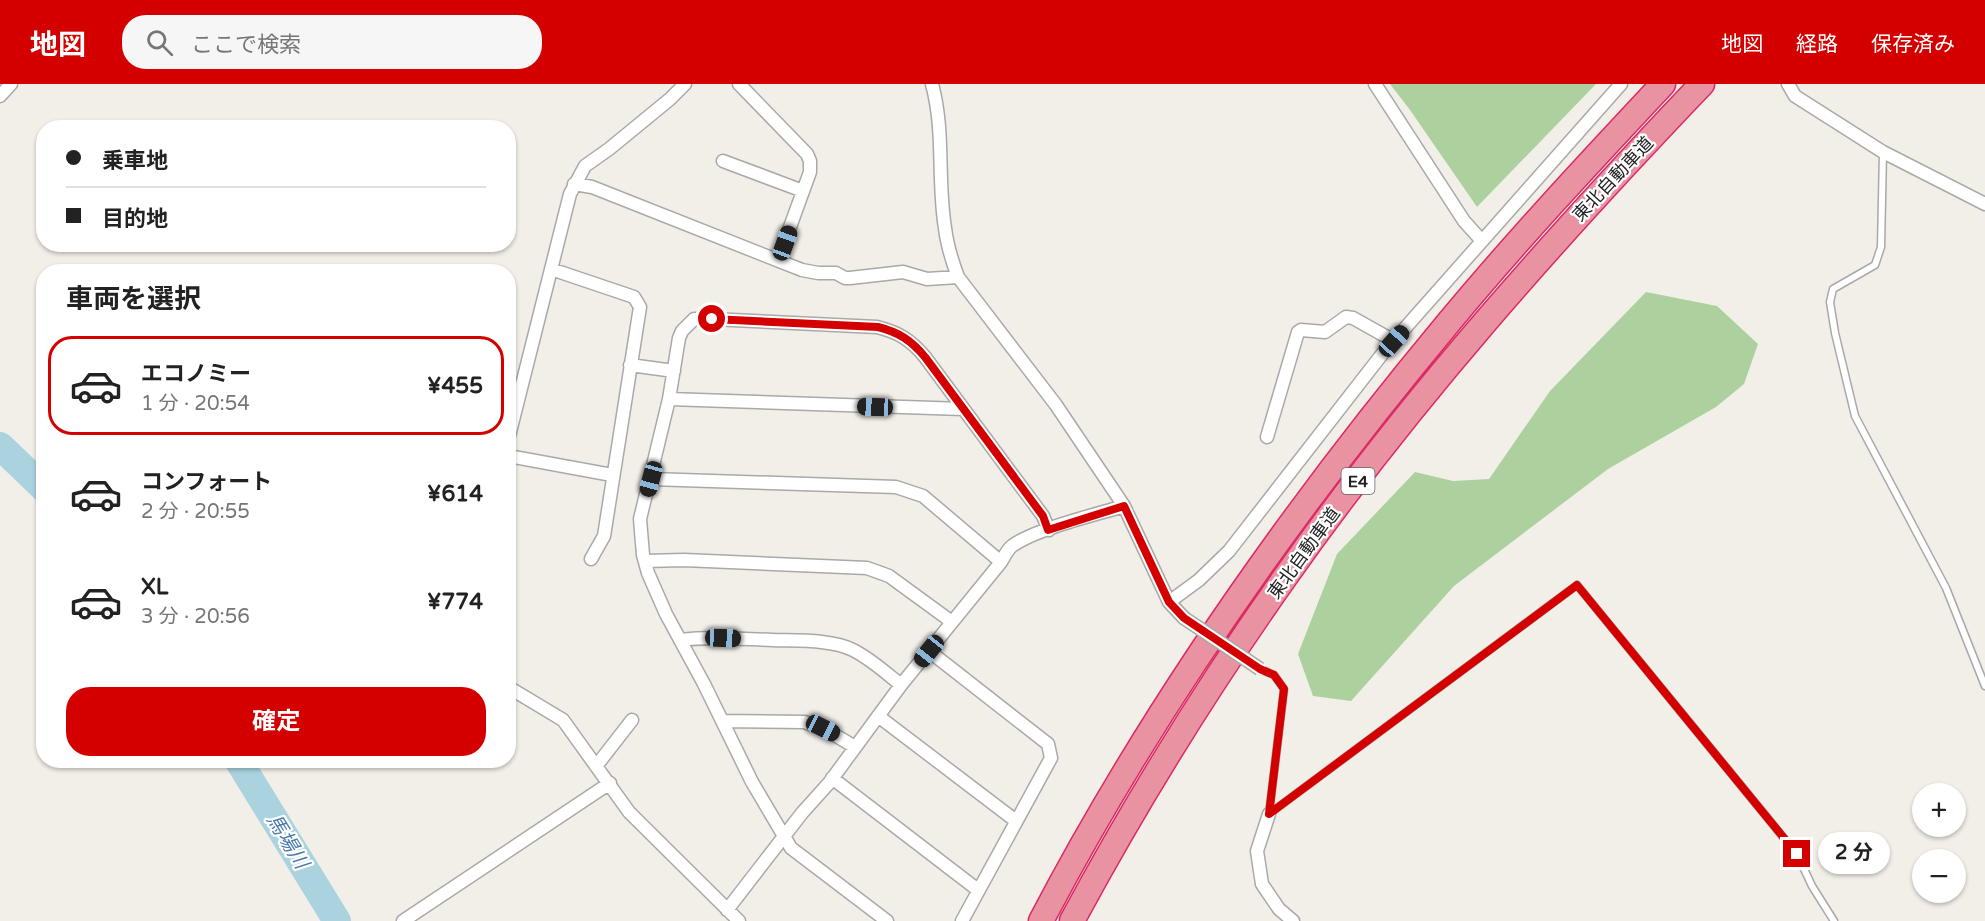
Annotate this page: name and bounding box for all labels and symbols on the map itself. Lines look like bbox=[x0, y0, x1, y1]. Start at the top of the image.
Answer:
street label: 東北自動車道 bbox=[1568, 132, 1658, 226]
car bbox=[770, 223, 800, 263]
route start bbox=[698, 305, 725, 332]
car bbox=[1375, 322, 1413, 360]
car bbox=[857, 397, 893, 417]
car bbox=[638, 459, 664, 499]
road number: E4 bbox=[1342, 468, 1374, 494]
street label: 東北自動車道 bbox=[1263, 503, 1345, 603]
car bbox=[705, 628, 741, 648]
car bbox=[911, 631, 947, 671]
car bbox=[803, 712, 843, 744]
water label: 馬場川 bbox=[261, 810, 314, 875]
callout: 2 分 bbox=[1818, 833, 1890, 875]
route end bbox=[1783, 840, 1810, 867]

